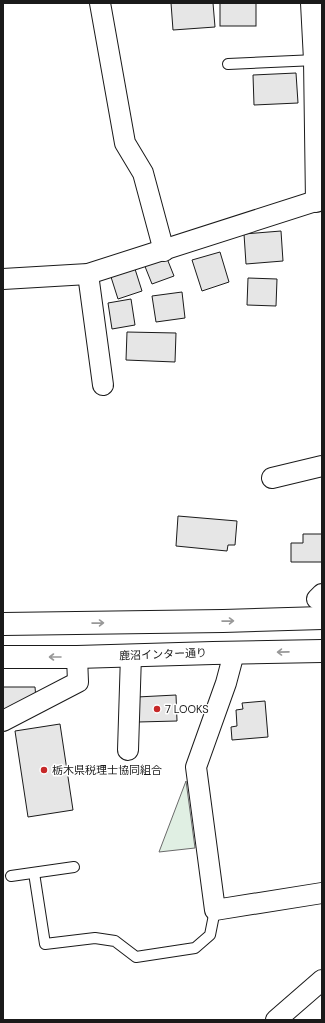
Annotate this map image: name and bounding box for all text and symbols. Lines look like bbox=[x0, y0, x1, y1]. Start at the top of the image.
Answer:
one-way arrow bbox=[221, 617, 234, 625]
one-way arrow bbox=[91, 619, 104, 627]
street label: 鹿沼インター通り bbox=[119, 645, 207, 663]
one-way arrow bbox=[277, 648, 290, 656]
one-way arrow bbox=[49, 653, 62, 661]
place label: 7 LOOKS bbox=[165, 702, 209, 716]
marker: 7 LOOKS bbox=[152, 704, 162, 714]
place label: 栃木県税理士協同組合 bbox=[52, 763, 162, 777]
marker: 栃木県税理士協同組合 bbox=[39, 765, 49, 775]

